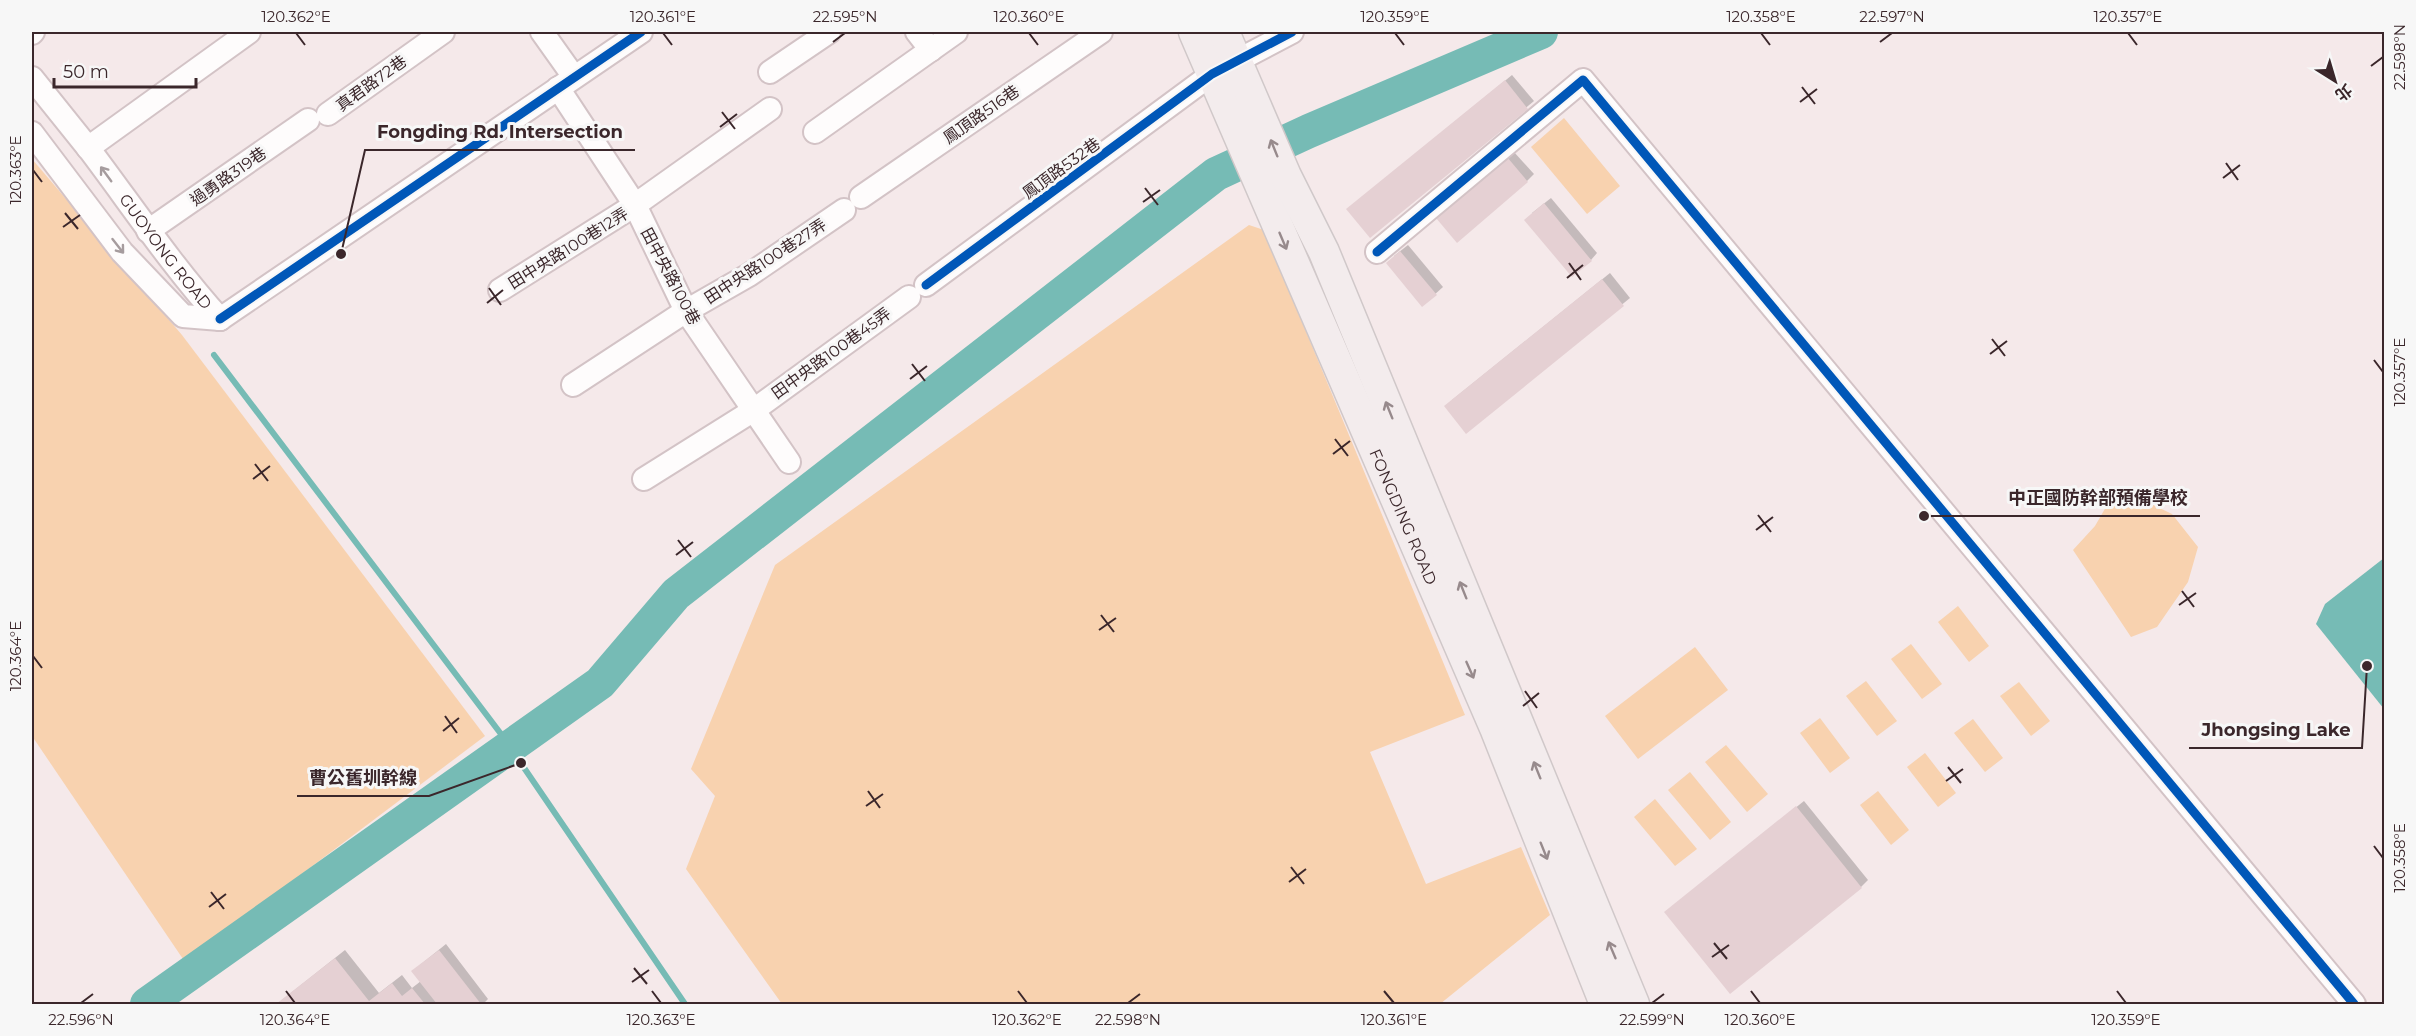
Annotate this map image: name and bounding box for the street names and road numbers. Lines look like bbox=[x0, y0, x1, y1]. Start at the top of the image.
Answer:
street label: 真君路72巷 bbox=[332, 51, 410, 115]
street label: 鳳頂路516巷 bbox=[940, 81, 1023, 148]
street label: 鳳頂路532巷 bbox=[1019, 134, 1104, 203]
street label: 過勇路319巷 bbox=[187, 143, 270, 210]
street label: GUOYONG ROAD bbox=[115, 190, 216, 313]
street label: 田中央路100巷12弄 bbox=[505, 204, 632, 293]
street label: 田中央路100巷27弄 bbox=[701, 215, 830, 308]
street label: 田中央路100巷 bbox=[637, 225, 704, 328]
street label: 田中央路100巷45弄 bbox=[768, 304, 895, 403]
street label: FONGDING ROAD bbox=[1365, 446, 1441, 588]

